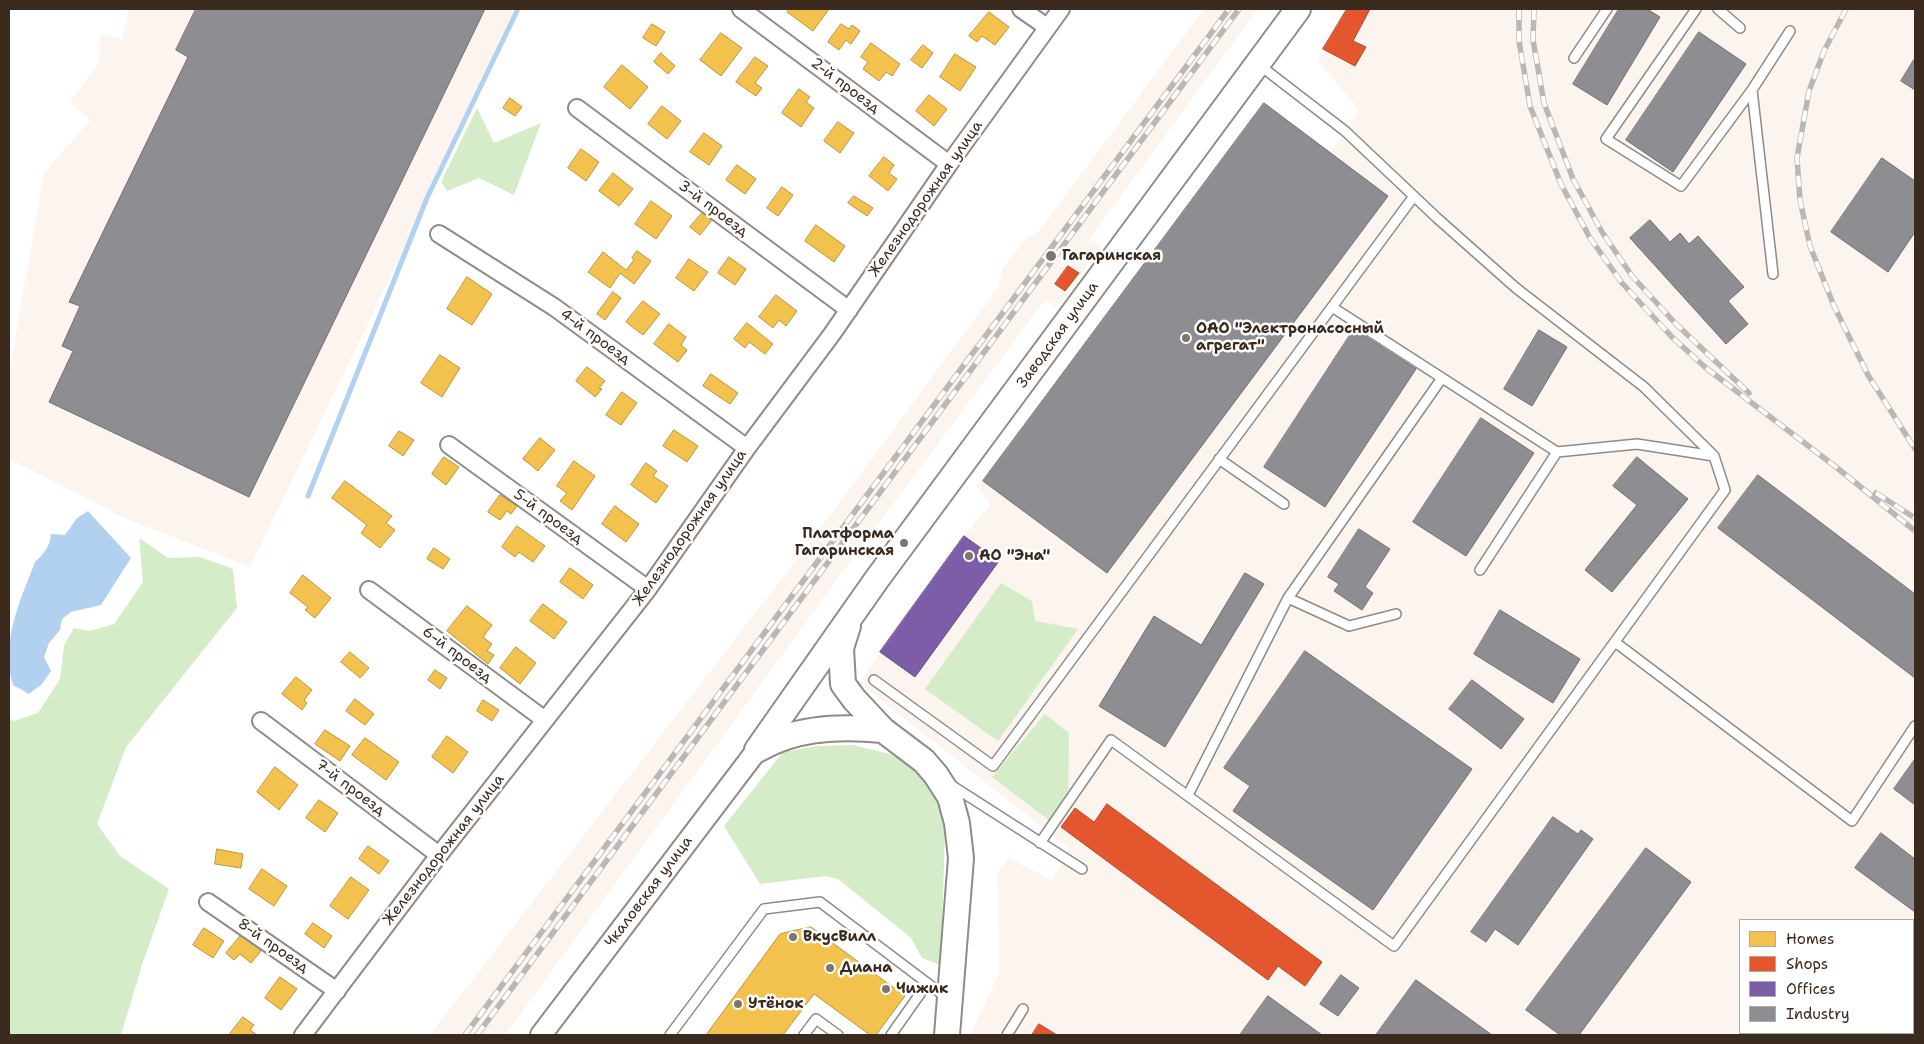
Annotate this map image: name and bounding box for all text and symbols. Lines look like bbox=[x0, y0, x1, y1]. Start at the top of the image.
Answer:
street label: 2-й проезд bbox=[807, 54, 883, 118]
street label: Железнодорожная улица bbox=[865, 117, 987, 281]
street label: 3-й проезд bbox=[675, 177, 751, 241]
place label: Гагаринская bbox=[1062, 247, 1161, 265]
marker: Гагаринская bbox=[1044, 249, 1058, 263]
street label: Заводская улица bbox=[1013, 278, 1103, 392]
street label: 4-й проезд bbox=[556, 305, 634, 369]
place label: ОАО "Электронасосный агрегат" bbox=[1196, 320, 1384, 355]
marker: ОАО "Электронасосный агрегат" bbox=[1180, 332, 1192, 344]
street label: Железнодорожная улица bbox=[629, 446, 751, 610]
street label: 5-й проезд bbox=[510, 486, 586, 548]
place label: Платформа Гагаринская bbox=[795, 525, 894, 560]
marker: Платформа Гагаринская bbox=[898, 537, 910, 549]
place label: АО "Эна" bbox=[979, 547, 1050, 565]
marker: АО "Эна" bbox=[963, 550, 975, 562]
street label: 6-й проезд bbox=[419, 623, 495, 687]
street label: 7-й проезд bbox=[312, 756, 388, 820]
street label: Железнодорожная улица bbox=[380, 771, 508, 929]
street label: Чкаловская улица bbox=[601, 833, 697, 951]
street label: 8-й проезд bbox=[234, 915, 312, 977]
legend bbox=[1739, 919, 1914, 1034]
place label: ВкусВилл bbox=[803, 928, 876, 946]
text: Homes bbox=[1786, 929, 1834, 949]
marker: ВкусВилл bbox=[787, 931, 799, 943]
text: Shops bbox=[1786, 954, 1828, 974]
place label: Диана bbox=[840, 959, 893, 977]
marker: Диана bbox=[824, 962, 836, 974]
text: Offices bbox=[1786, 979, 1835, 999]
place label: Чижик bbox=[896, 980, 948, 998]
marker: Чижик bbox=[880, 983, 892, 995]
place label: Утёнок bbox=[748, 995, 804, 1013]
marker: Утёнок bbox=[732, 998, 744, 1010]
text: Industry bbox=[1786, 1004, 1850, 1024]

